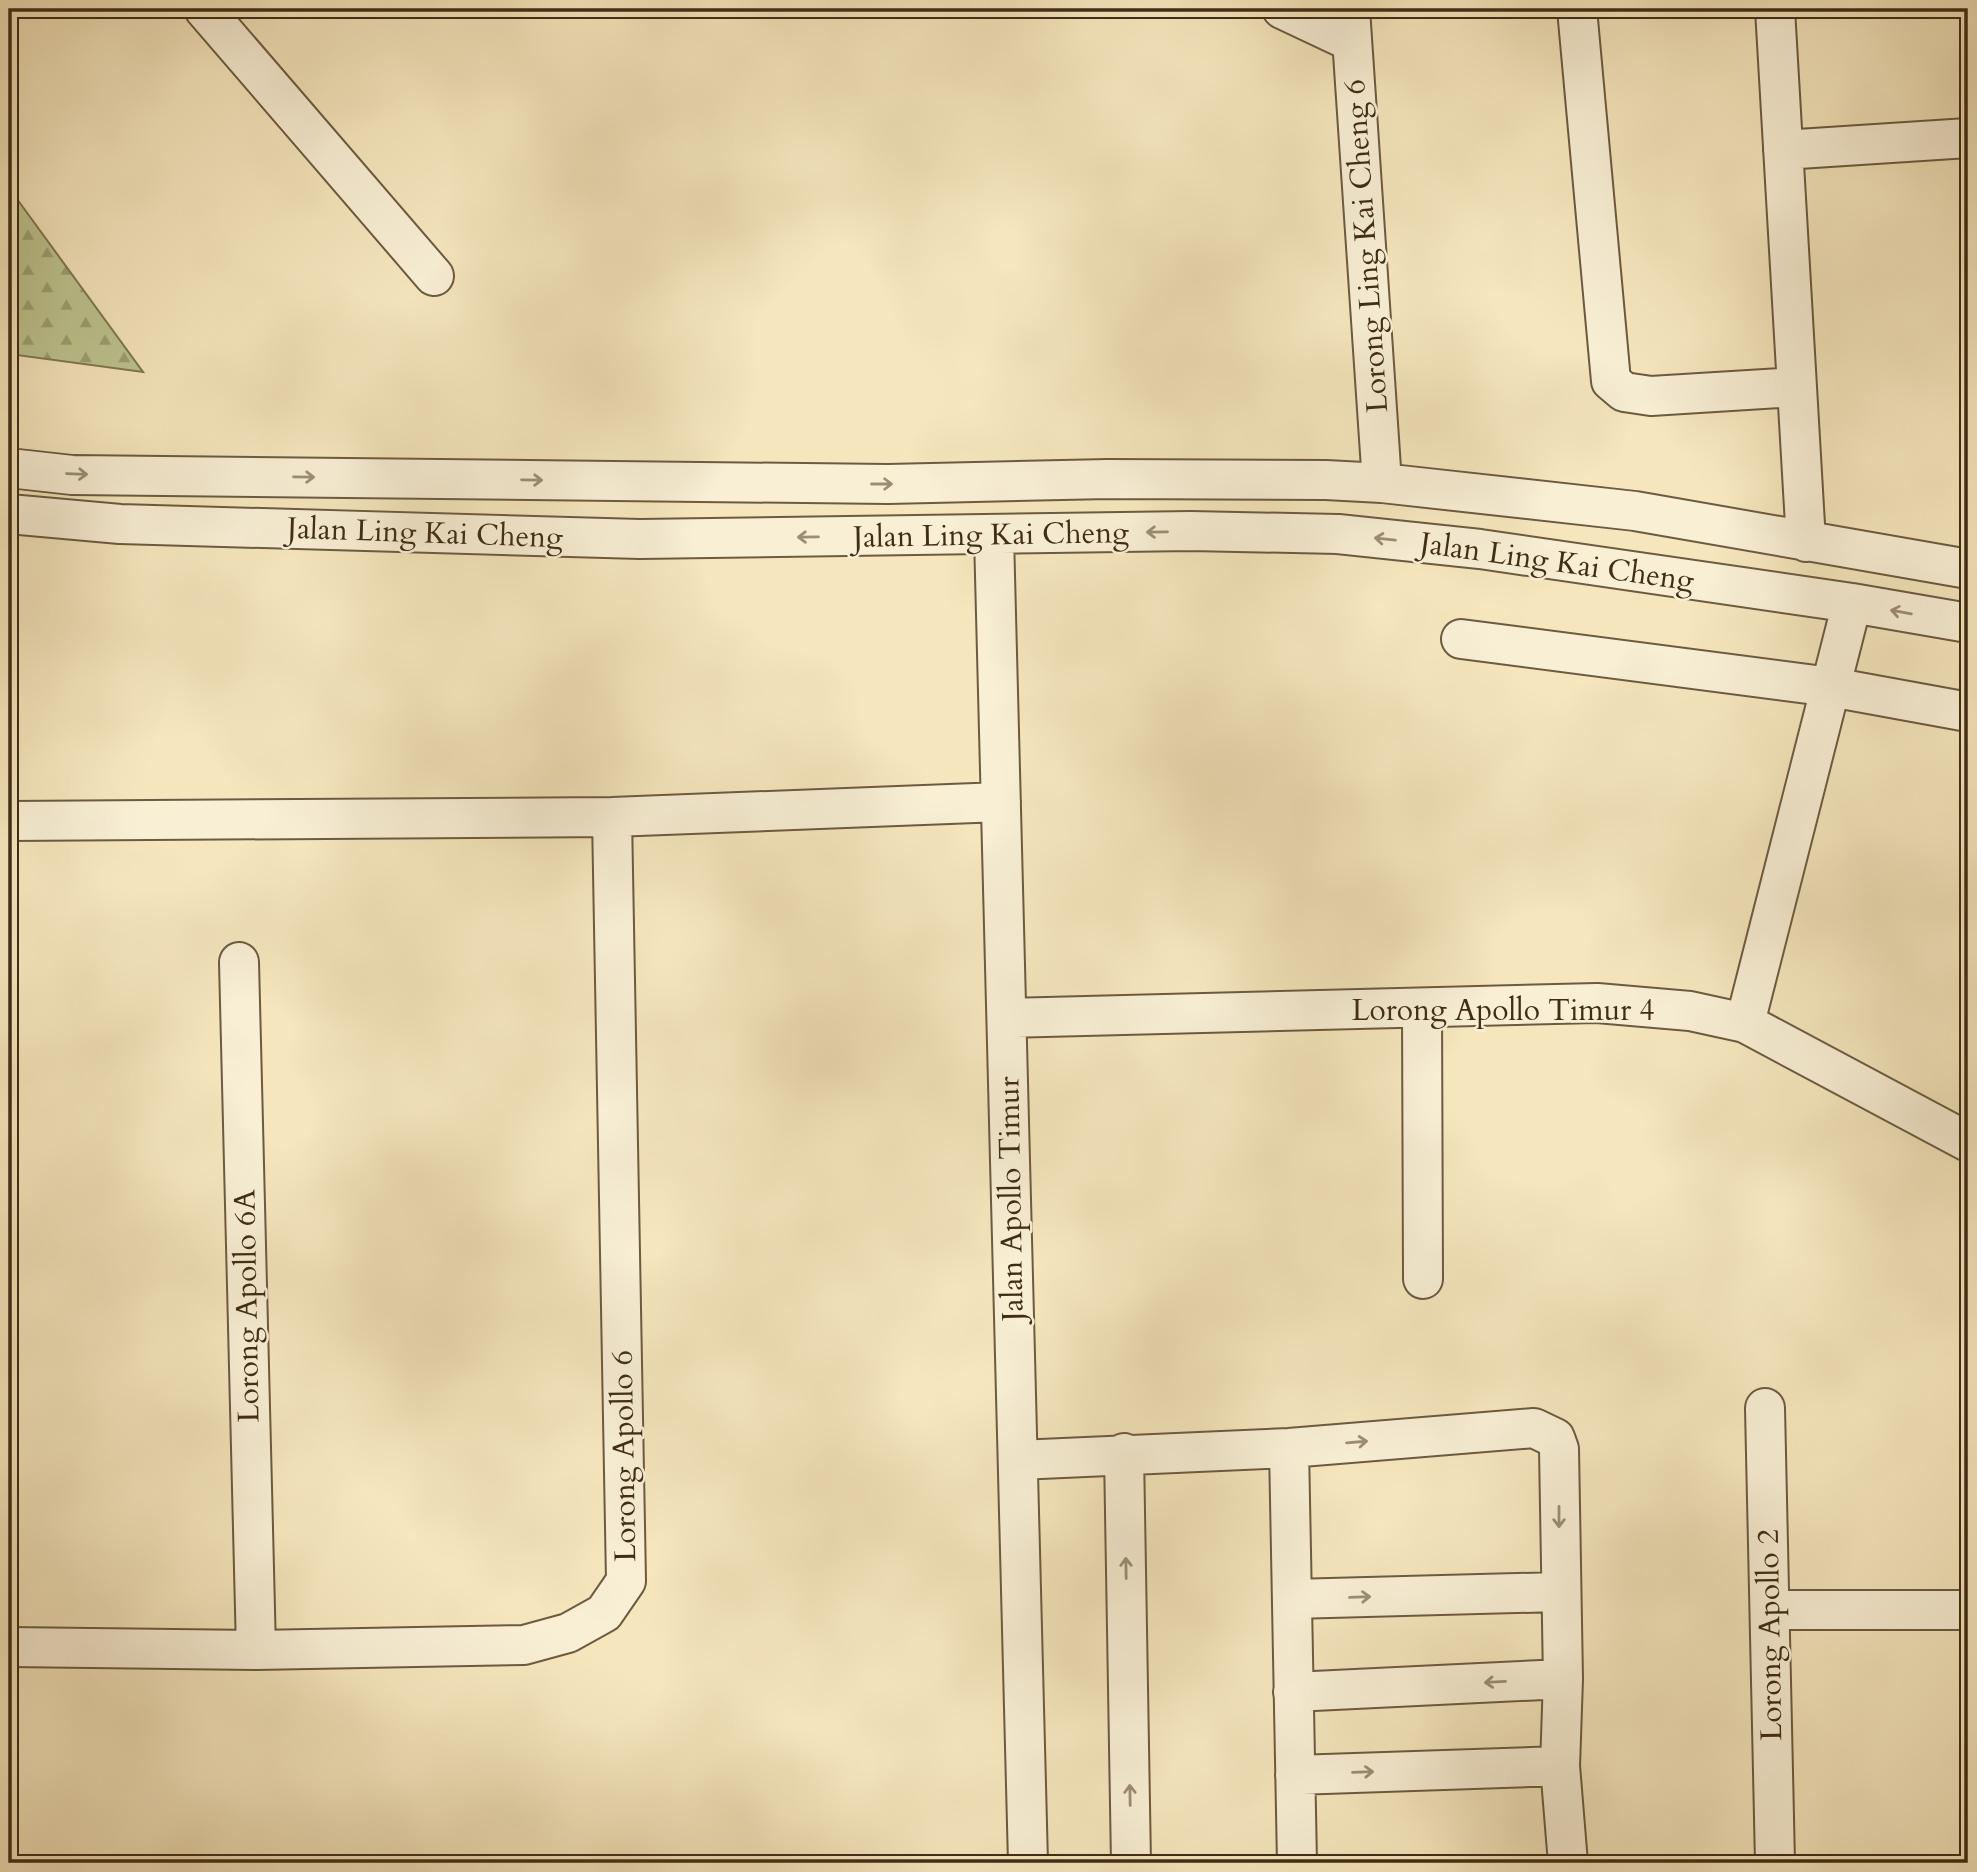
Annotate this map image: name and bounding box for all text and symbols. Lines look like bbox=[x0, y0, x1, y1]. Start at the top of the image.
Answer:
street label: Lorong Ling Kai Cheng 6 bbox=[1334, 78, 1398, 414]
one-way arrow bbox=[65, 468, 88, 481]
one-way arrow bbox=[292, 470, 315, 484]
one-way arrow bbox=[520, 473, 543, 487]
one-way arrow bbox=[870, 477, 893, 491]
street label: Jalan Ling Kai Cheng bbox=[282, 508, 564, 558]
street label: Jalan Ling Kai Cheng bbox=[849, 512, 1130, 558]
street label: Jalan Ling Kai Cheng bbox=[1414, 522, 1697, 602]
one-way arrow bbox=[1146, 525, 1169, 539]
one-way arrow bbox=[796, 531, 819, 544]
one-way arrow bbox=[1374, 532, 1396, 545]
one-way arrow bbox=[1890, 605, 1913, 618]
street label: Lorong Apollo Timur 4 bbox=[1351, 990, 1655, 1031]
street label: Jalan Apollo Timur bbox=[988, 1076, 1034, 1326]
street label: Lorong Apollo 6A bbox=[224, 1188, 270, 1423]
street label: Lorong Apollo 6 bbox=[602, 1350, 646, 1562]
one-way arrow bbox=[1345, 1436, 1368, 1449]
one-way arrow bbox=[1552, 1506, 1566, 1529]
street label: Lorong Apollo 2 bbox=[1748, 1529, 1792, 1741]
one-way arrow bbox=[1119, 1556, 1133, 1579]
one-way arrow bbox=[1348, 1590, 1371, 1603]
one-way arrow bbox=[1484, 1676, 1507, 1689]
one-way arrow bbox=[1352, 1766, 1375, 1779]
one-way arrow bbox=[1123, 1784, 1136, 1807]

